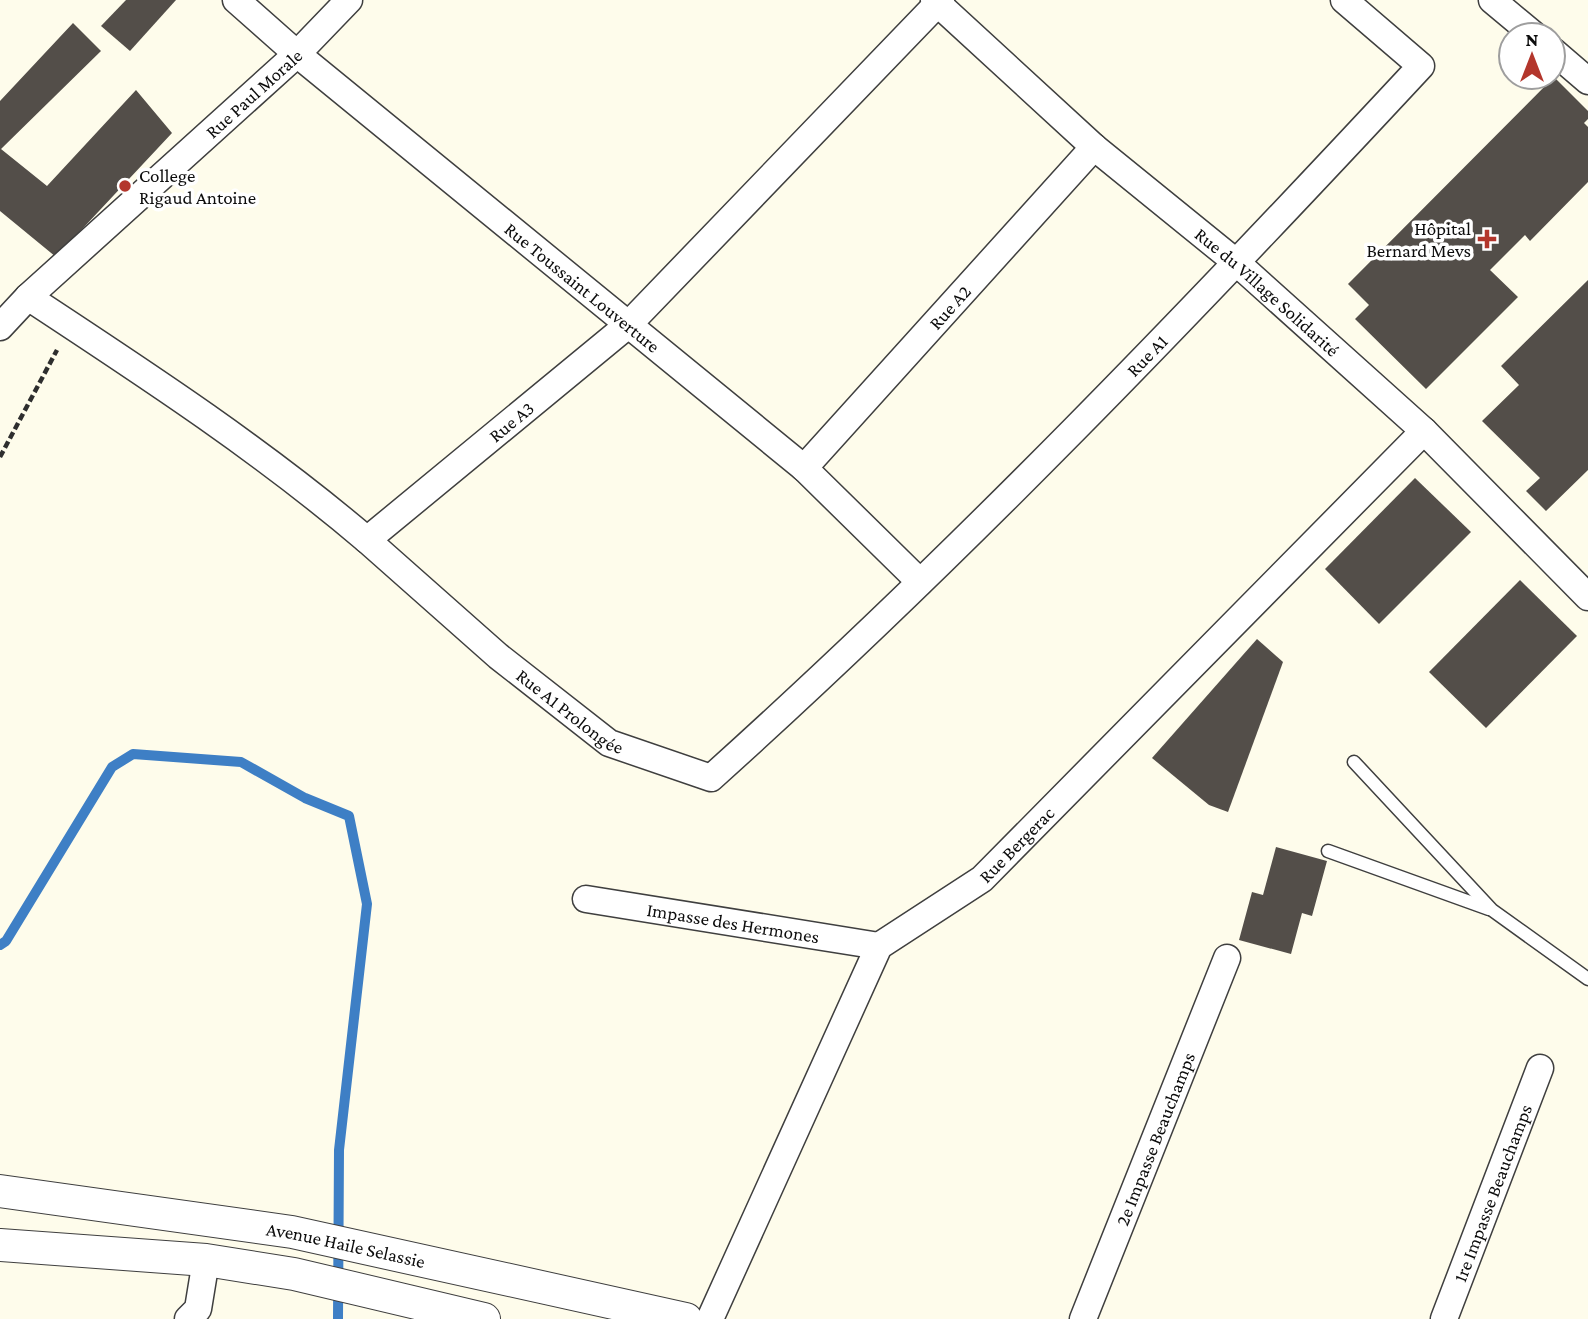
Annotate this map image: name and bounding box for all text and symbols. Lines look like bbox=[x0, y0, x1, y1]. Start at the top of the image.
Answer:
north arrow bbox=[1497, 21, 1567, 91]
text: N bbox=[1526, 29, 1539, 50]
street label: Rue Paul Morale bbox=[201, 45, 306, 143]
place label: College Rigaud Antoine bbox=[139, 165, 256, 208]
marker: College Rigaud Antoine bbox=[117, 178, 133, 194]
street label: Rue Toussaint Louverture bbox=[500, 218, 664, 357]
place label: Hôpital Bernard Mevs bbox=[1366, 218, 1471, 261]
street label: Rue du Village Solidarité bbox=[1191, 223, 1343, 361]
marker: Hôpital Bernard Mevs bbox=[1477, 229, 1497, 249]
street label: Rue A2 bbox=[925, 281, 975, 334]
street label: Rue A1 bbox=[1122, 331, 1172, 381]
street label: Rue A3 bbox=[485, 397, 538, 446]
street label: Rue A1 Prolongée bbox=[512, 665, 626, 758]
street label: Rue Bergerac bbox=[975, 802, 1058, 887]
street label: Impasse des Hermones bbox=[645, 899, 821, 947]
street label: 2e Impasse Beauchamps bbox=[1111, 1049, 1199, 1229]
street label: 1re Impasse Beauchamps bbox=[1449, 1101, 1536, 1285]
street label: Avenue Haile Selassie bbox=[265, 1218, 427, 1272]

